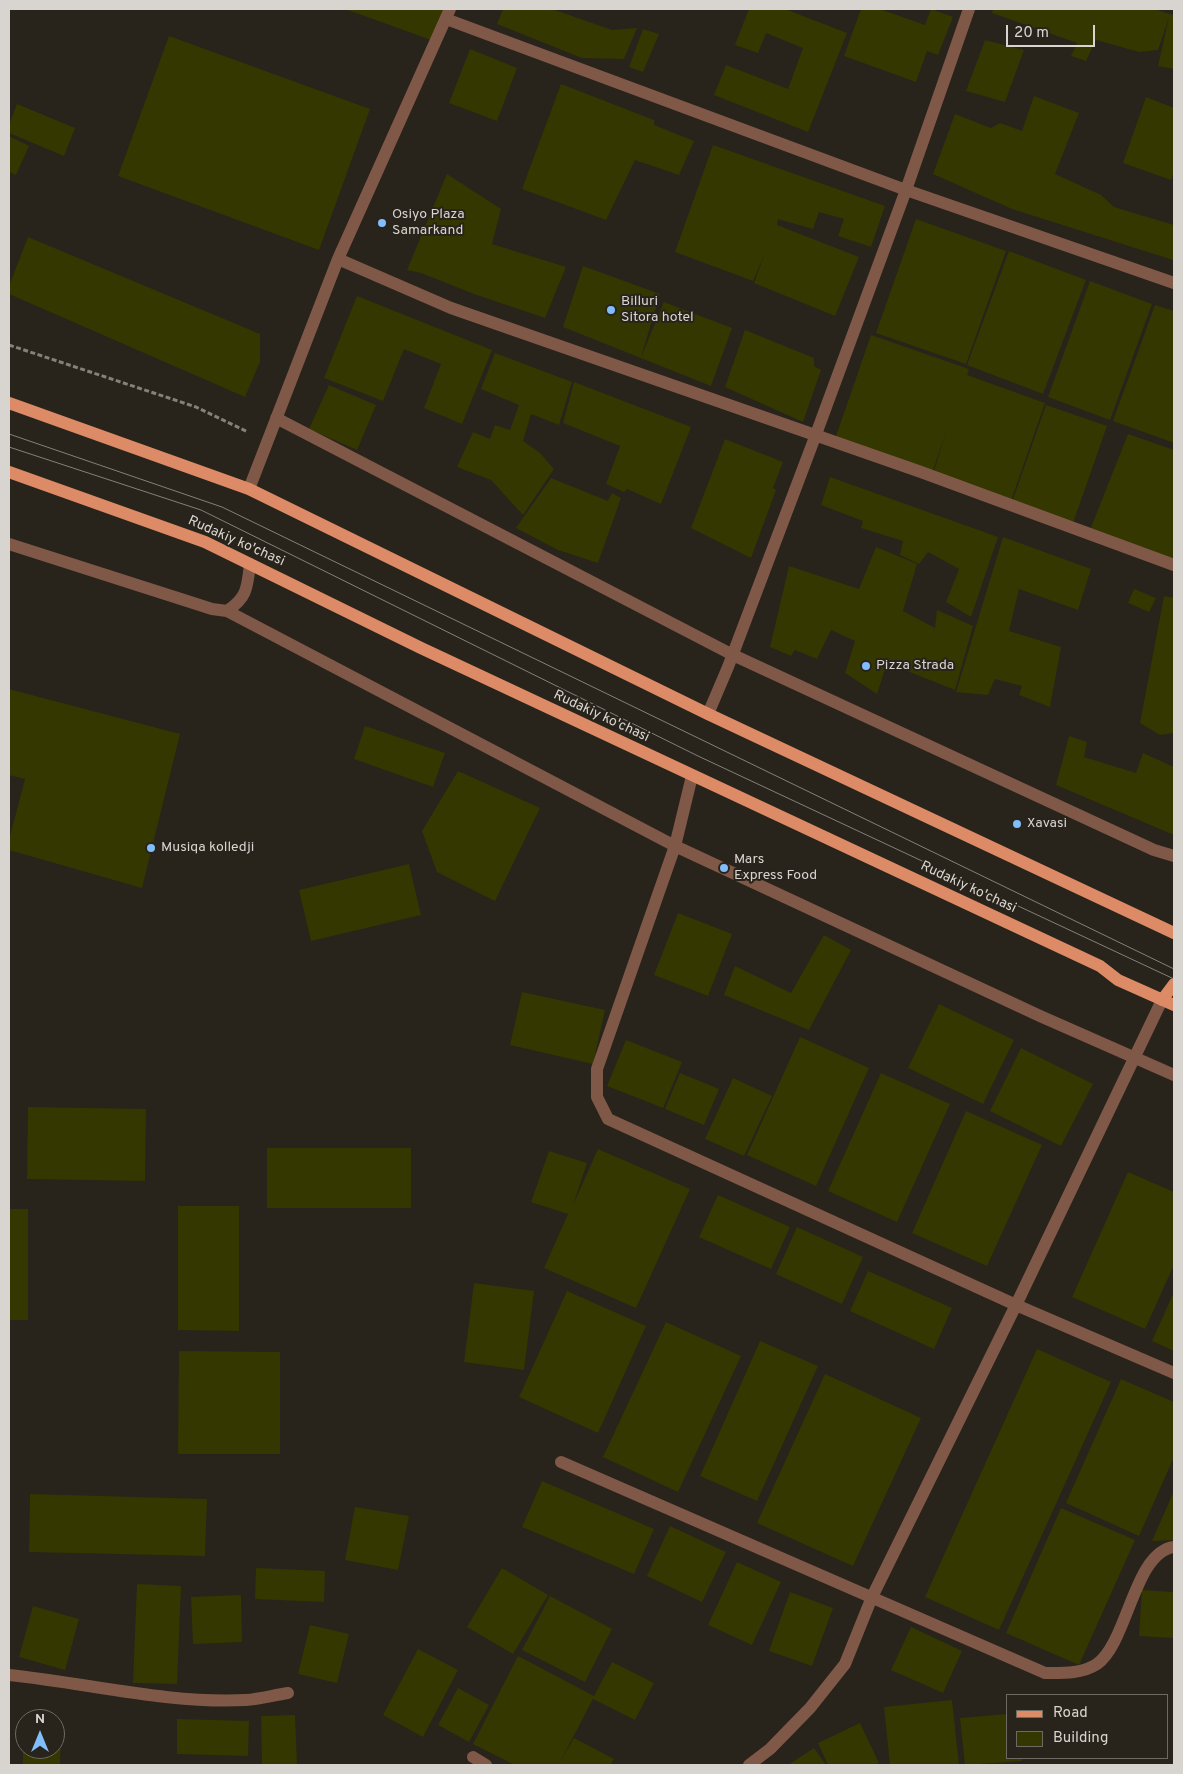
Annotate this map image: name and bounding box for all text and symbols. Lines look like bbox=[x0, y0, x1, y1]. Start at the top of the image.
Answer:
scale bar bbox=[1008, 15, 1097, 47]
text: 20 m bbox=[1014, 24, 1049, 43]
place label: Osiyo Plaza Samarkand bbox=[392, 207, 465, 240]
marker: Osiyo Plaza Samarkand bbox=[376, 217, 388, 229]
place label: Billuri Sitora hotel bbox=[621, 294, 694, 326]
marker: Billuri Sitora hotel bbox=[605, 304, 617, 316]
street label: Rudakiy ko'chasi bbox=[185, 513, 287, 571]
place label: Pizza Strada bbox=[876, 658, 954, 674]
marker: Pizza Strada bbox=[860, 660, 872, 672]
street label: Rudakiy ko'chasi bbox=[550, 687, 652, 747]
place label: Xavasi bbox=[1027, 816, 1067, 832]
marker: Xavasi bbox=[1011, 818, 1023, 830]
place label: Musiqa kolledji bbox=[161, 840, 254, 856]
marker: Musiqa kolledji bbox=[145, 842, 157, 854]
place label: Mars Express Food bbox=[734, 852, 817, 884]
street label: Rudakiy ko'chasi bbox=[917, 858, 1019, 918]
marker: Mars Express Food bbox=[718, 862, 730, 874]
legend bbox=[1006, 1694, 1168, 1759]
text: Road bbox=[1053, 1704, 1088, 1723]
north arrow bbox=[15, 1709, 65, 1759]
text: N bbox=[35, 1711, 45, 1728]
text: Building bbox=[1053, 1729, 1108, 1748]

